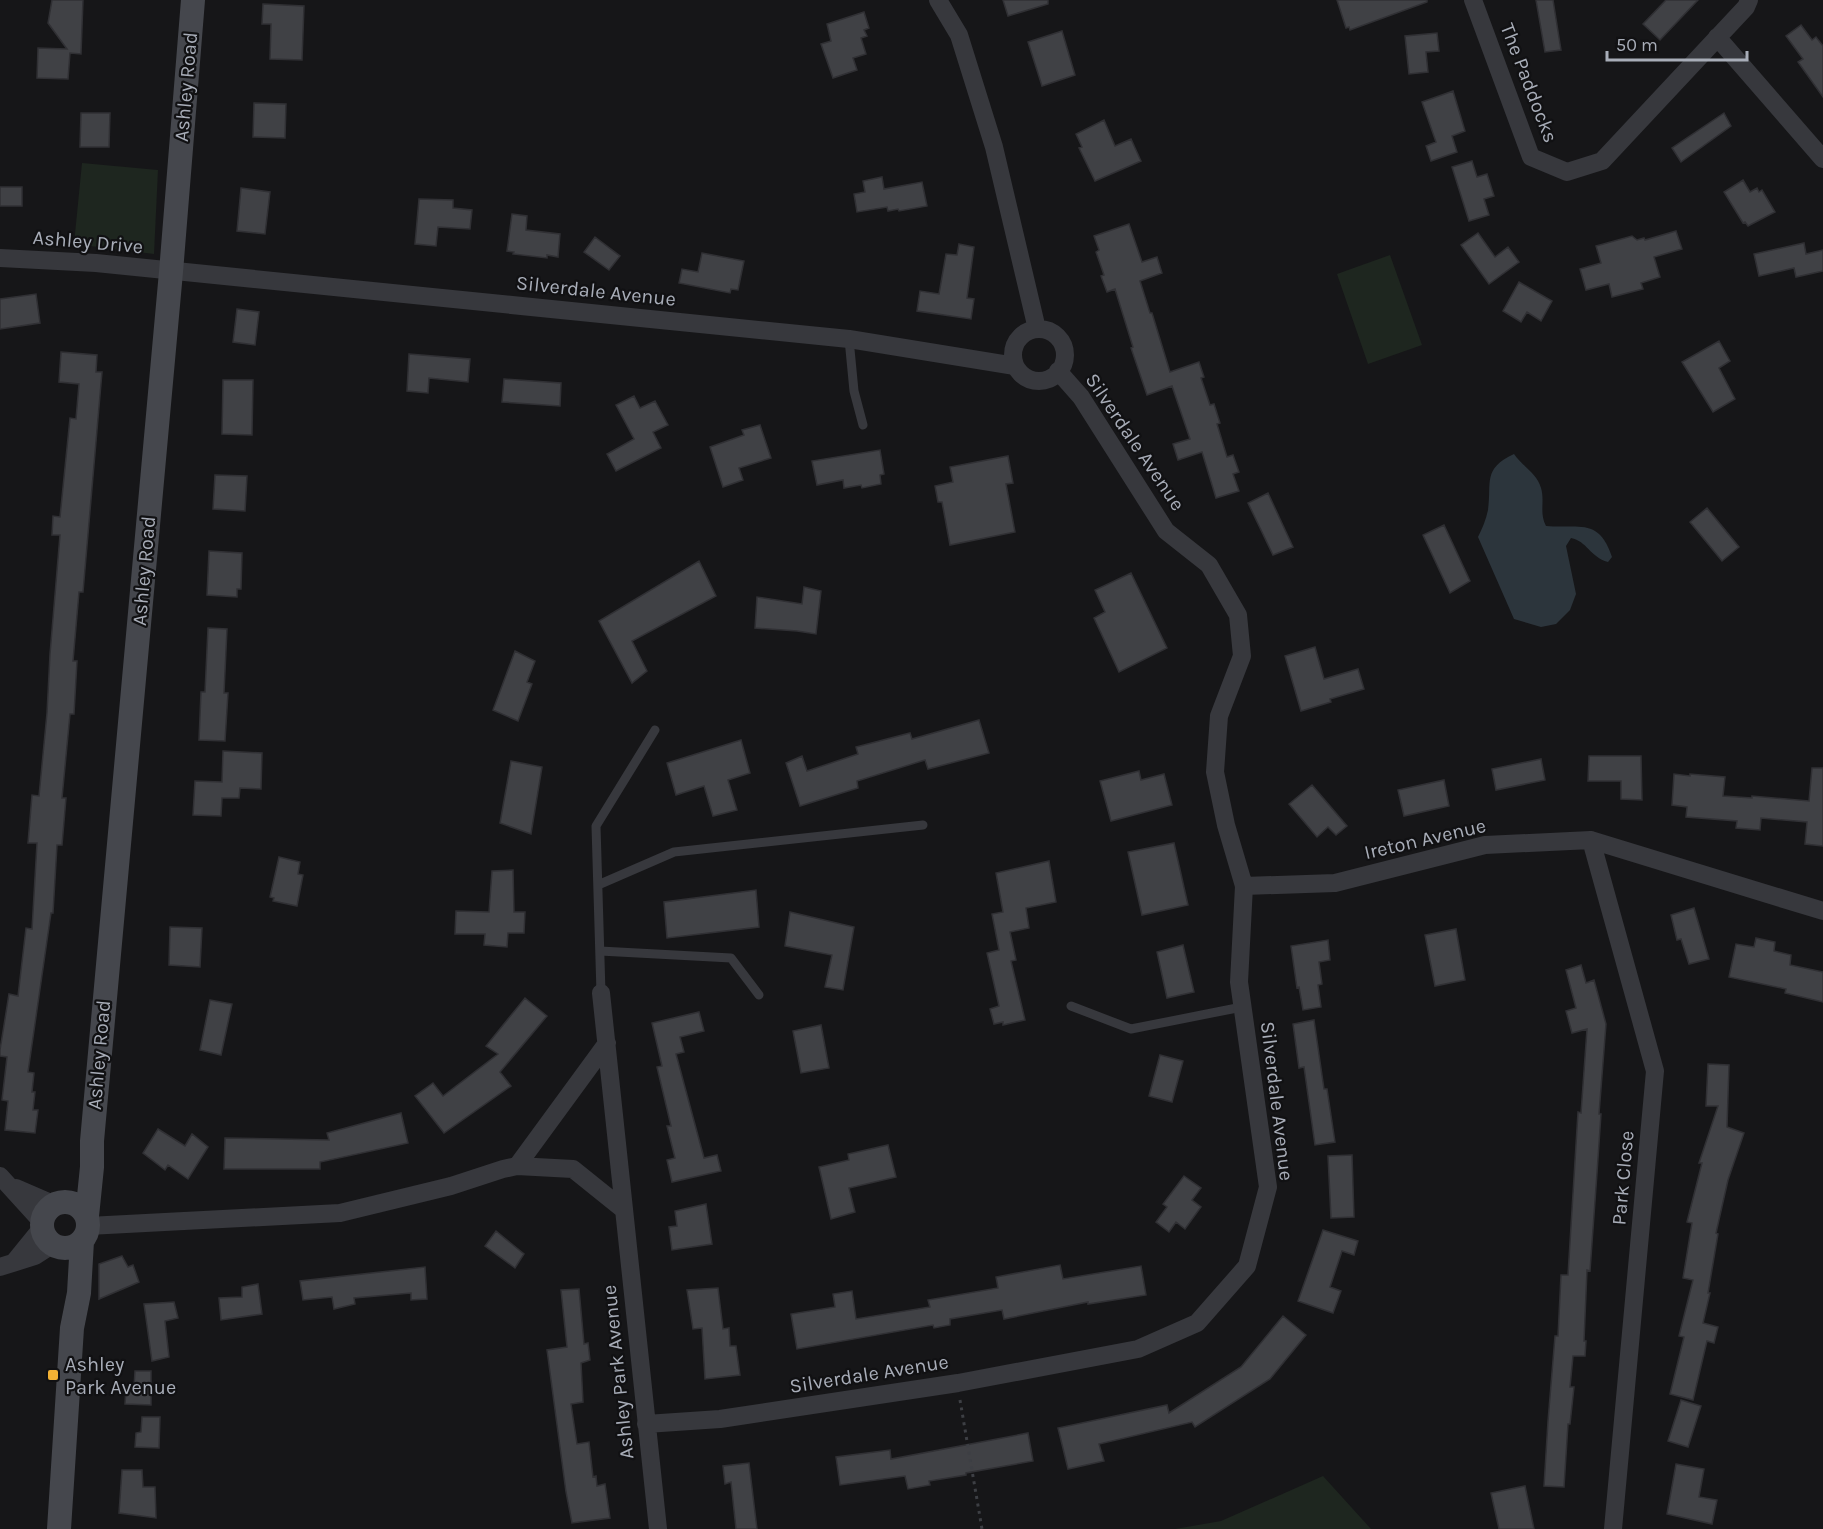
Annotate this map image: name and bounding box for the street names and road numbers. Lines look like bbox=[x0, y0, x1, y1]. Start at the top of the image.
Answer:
street label: The Paddocks bbox=[1496, 20, 1562, 146]
street label: Ashley Road bbox=[170, 31, 202, 143]
street label: Ashley Drive bbox=[32, 226, 144, 258]
street label: Silverdale Avenue bbox=[515, 271, 677, 311]
street label: Silverdale Avenue bbox=[1081, 369, 1189, 515]
street label: Ashley Road bbox=[128, 515, 160, 627]
street label: Ireton Avenue bbox=[1362, 814, 1488, 864]
street label: Ashley Road bbox=[83, 999, 115, 1111]
street label: Silverdale Avenue bbox=[1256, 1020, 1298, 1182]
street label: Park Close bbox=[1607, 1130, 1639, 1226]
street label: Ashley Park Avenue bbox=[597, 1284, 639, 1460]
street label: Silverdale Avenue bbox=[788, 1350, 950, 1398]

